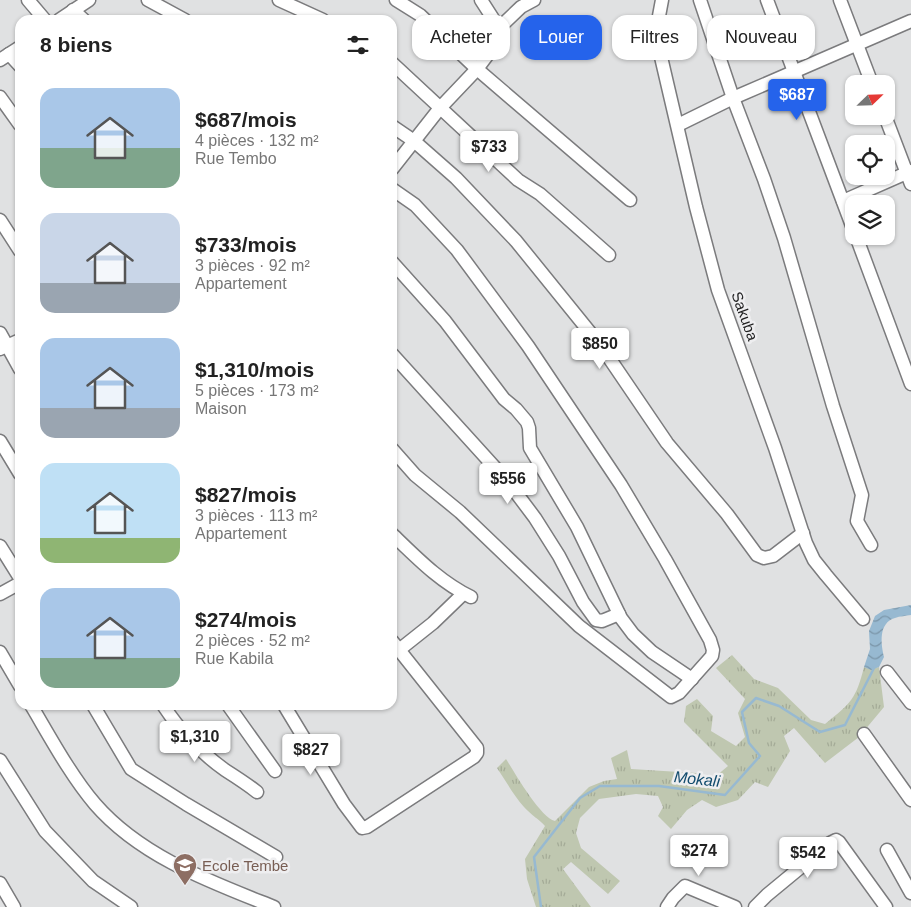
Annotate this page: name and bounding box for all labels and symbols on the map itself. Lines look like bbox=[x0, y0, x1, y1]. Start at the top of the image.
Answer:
north arrow bbox=[845, 75, 895, 125]
pin: $687 bbox=[767, 78, 827, 121]
pin: $733 bbox=[459, 130, 519, 173]
street label: Sakuba bbox=[728, 289, 762, 343]
pin: $850 bbox=[570, 328, 630, 370]
pin: $556 bbox=[478, 462, 538, 505]
pin: $1,310 bbox=[154, 720, 236, 763]
pin: $827 bbox=[281, 734, 341, 776]
water label: Mokali bbox=[673, 768, 721, 790]
pin: $274 bbox=[669, 834, 729, 877]
pin: $542 bbox=[778, 836, 838, 879]
school or university icon: Ecole Tembe bbox=[172, 852, 198, 886]
place label: Ecole Tembe bbox=[202, 857, 288, 874]

